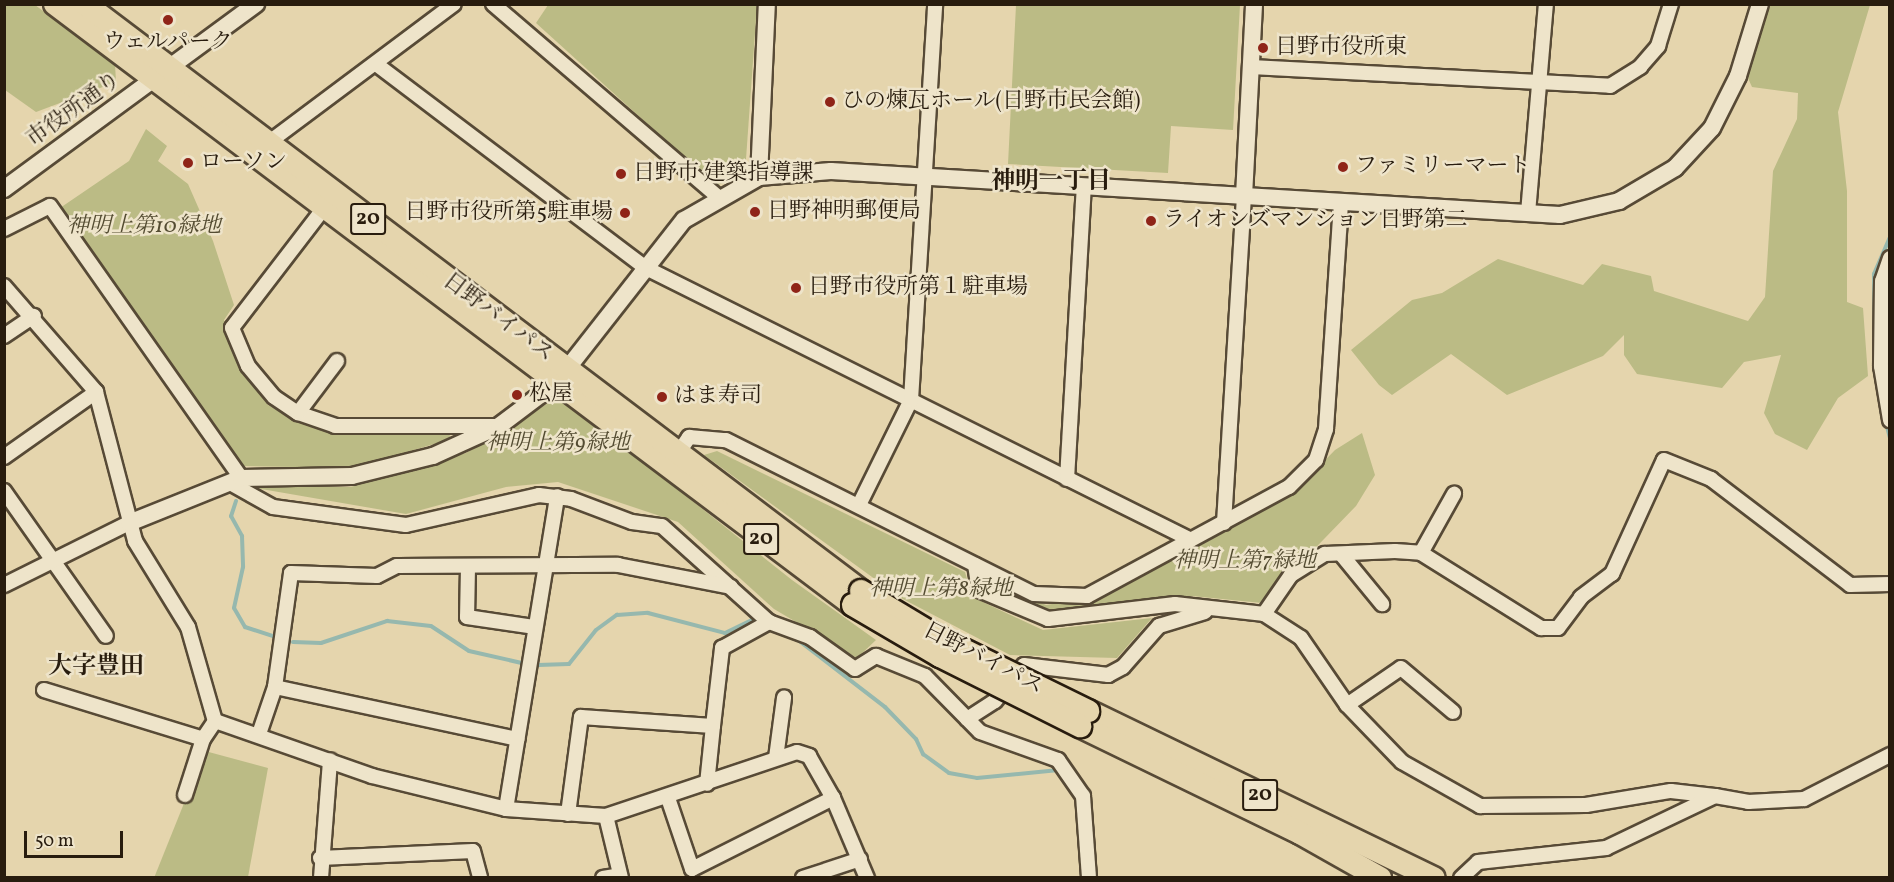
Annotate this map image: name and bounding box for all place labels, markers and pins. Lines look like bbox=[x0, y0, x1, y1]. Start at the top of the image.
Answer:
marker: ウェルパーク bbox=[161, 13, 175, 27]
place label: ウェルパーク bbox=[102, 30, 234, 56]
place label: 日野市役所東 bbox=[1275, 35, 1407, 61]
marker: 日野市役所東 bbox=[1256, 41, 1270, 55]
place label: ひの煉瓦ホール(日野市民会館) bbox=[842, 89, 1141, 115]
marker: ひの煉瓦ホール(日野市民会館) bbox=[823, 95, 837, 109]
place label: ローソン bbox=[200, 150, 288, 176]
place label: ファミリーマート bbox=[1355, 154, 1531, 180]
marker: ローソン bbox=[181, 156, 195, 170]
marker: ファミリーマート bbox=[1336, 160, 1350, 174]
place label: 日野市 建築指導課 bbox=[633, 161, 813, 187]
marker: 日野市 建築指導課 bbox=[614, 167, 628, 181]
place label: 日野神明郵便局 bbox=[767, 199, 921, 225]
place label: 日野市役所第5駐車場 bbox=[404, 200, 613, 226]
marker: 日野神明郵便局 bbox=[748, 205, 762, 219]
marker: 日野市役所第5駐車場 bbox=[618, 206, 632, 220]
place label: ライオンズマンション日野第二 bbox=[1163, 208, 1471, 234]
marker: ライオンズマンション日野第二 bbox=[1144, 214, 1158, 228]
place label: 日野市役所第１駐車場 bbox=[808, 275, 1028, 301]
marker: 日野市役所第１駐車場 bbox=[789, 281, 803, 295]
place label: 松屋 bbox=[529, 382, 573, 408]
place label: はま寿司 bbox=[674, 384, 762, 410]
marker: 松屋 bbox=[510, 388, 524, 402]
marker: はま寿司 bbox=[655, 390, 669, 404]

